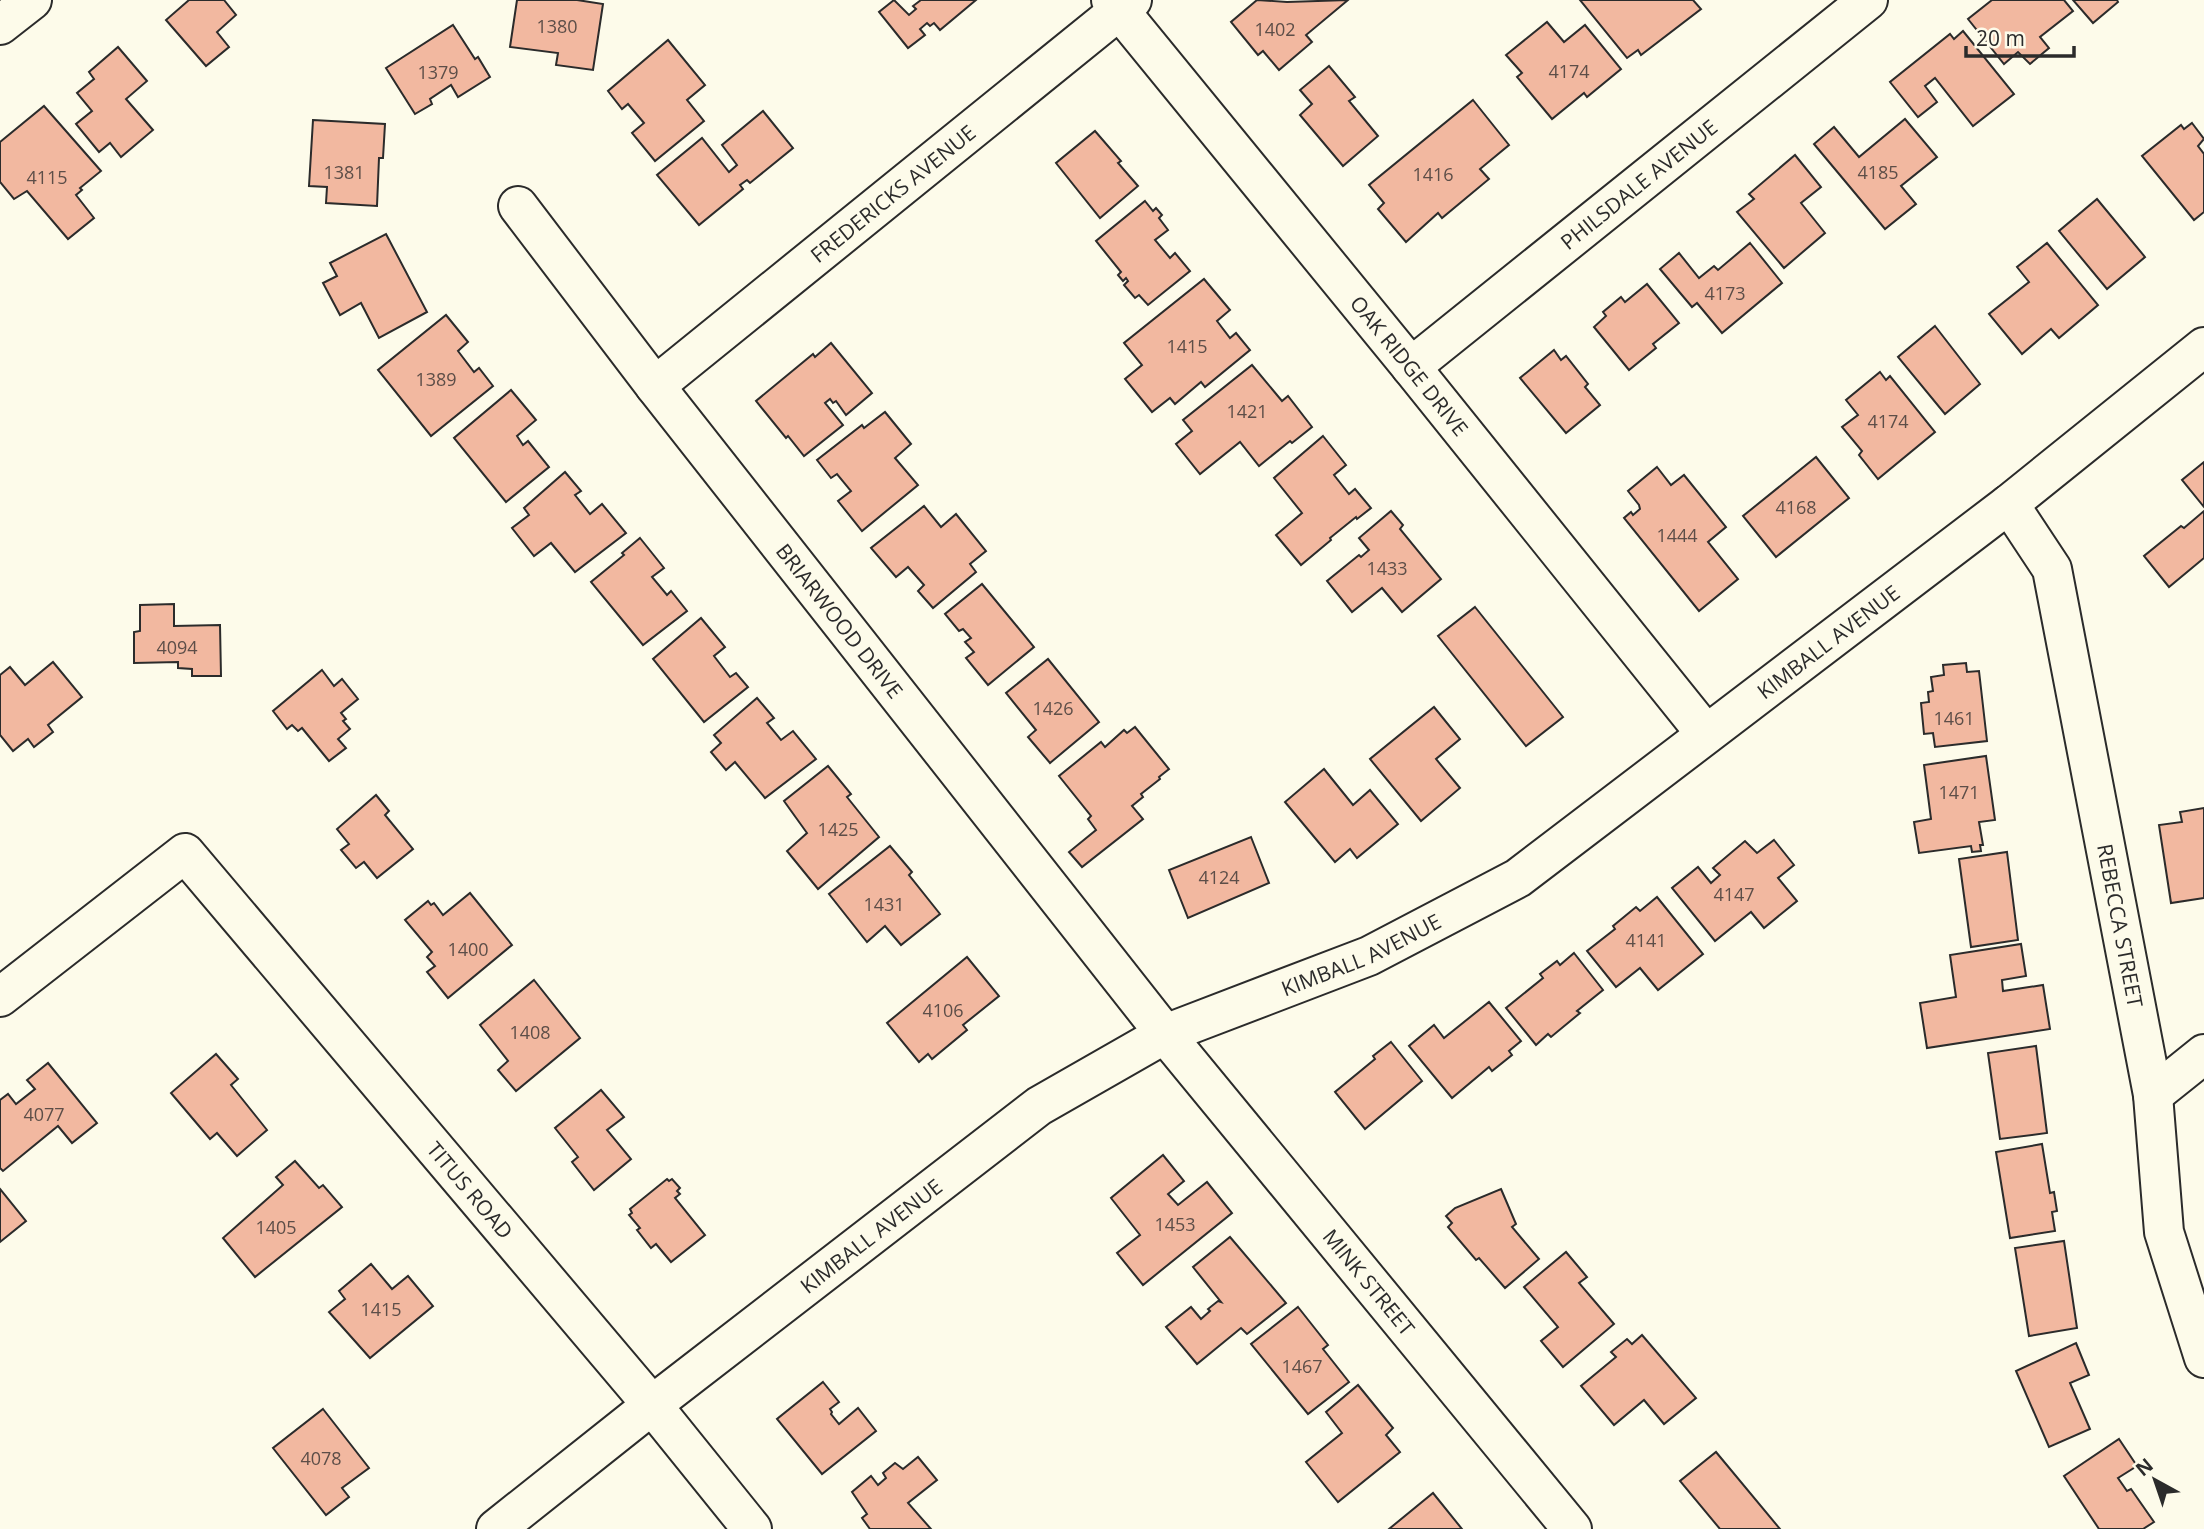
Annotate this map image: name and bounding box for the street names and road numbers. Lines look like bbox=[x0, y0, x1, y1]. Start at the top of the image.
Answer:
street label: PHILSDALE AVENUE bbox=[1555, 113, 1723, 256]
street label: FREDERICKS AVENUE bbox=[805, 118, 981, 269]
street label: OAK RIDGE DRIVE bbox=[1344, 290, 1475, 442]
street label: BRIARWOOD DRIVE bbox=[770, 538, 909, 704]
street label: KIMBALL AVENUE bbox=[1751, 578, 1905, 705]
street label: REBECCA STREET bbox=[2091, 841, 2150, 1010]
street label: KIMBALL AVENUE bbox=[1277, 907, 1446, 1002]
street label: TITUS ROAD bbox=[421, 1136, 519, 1245]
street label: KIMBALL AVENUE bbox=[794, 1172, 948, 1300]
street label: MINK STREET bbox=[1317, 1223, 1421, 1341]

